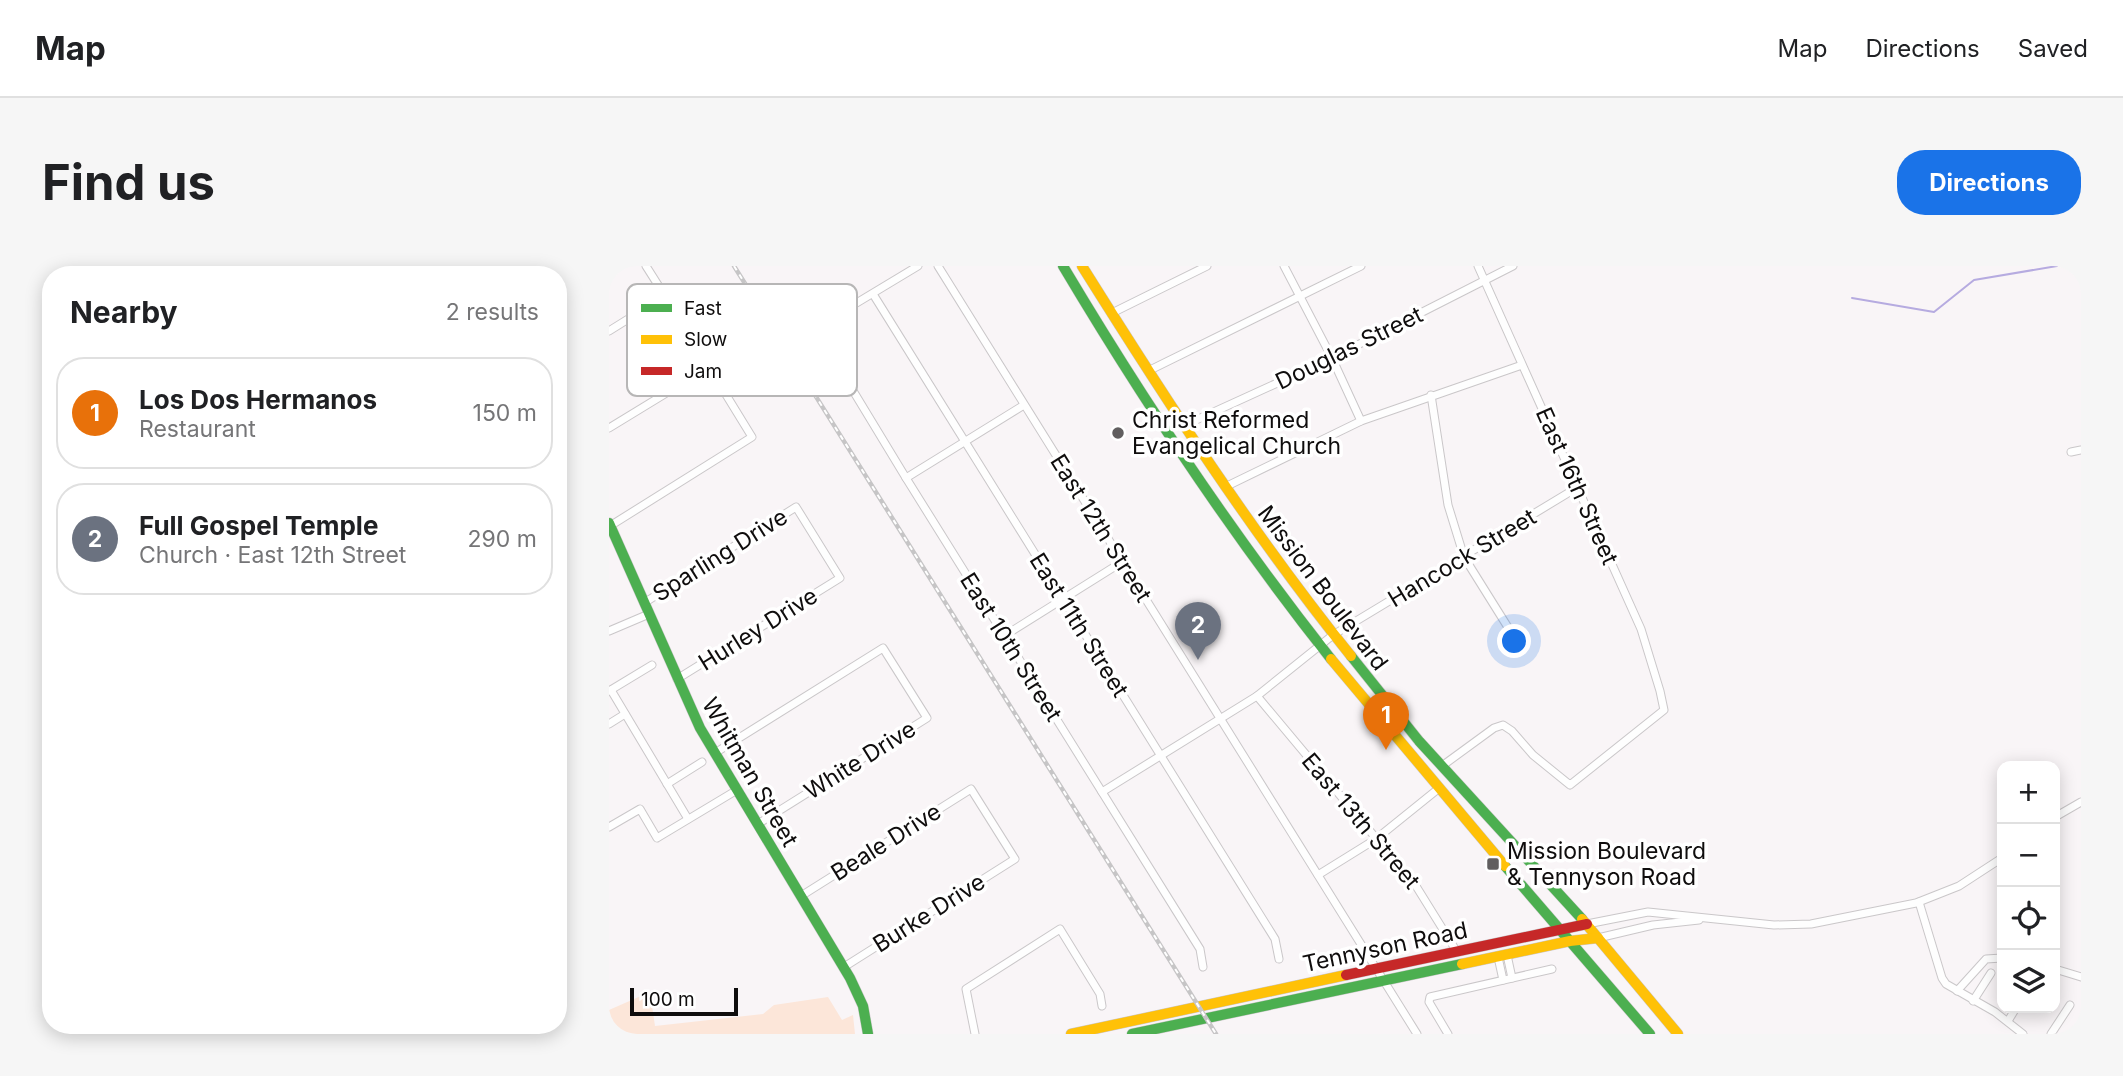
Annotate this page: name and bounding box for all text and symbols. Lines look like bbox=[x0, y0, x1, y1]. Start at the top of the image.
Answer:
text: Map bbox=[35, 28, 106, 68]
text: Map bbox=[1778, 34, 1827, 63]
text: Directions bbox=[1865, 34, 1980, 63]
text: Saved bbox=[2018, 34, 2088, 63]
button: Directions bbox=[1897, 150, 2081, 215]
text: Find us bbox=[42, 153, 215, 212]
legend bbox=[627, 284, 857, 396]
text: Nearby bbox=[70, 294, 178, 330]
text: Fast bbox=[684, 297, 722, 320]
text: 2 results bbox=[446, 298, 539, 326]
street label: Douglas Street bbox=[1271, 300, 1428, 396]
text: Slow bbox=[684, 328, 727, 351]
text: Jam bbox=[684, 360, 722, 383]
text: Los Dos Hermanos bbox=[139, 384, 377, 415]
text: 1 bbox=[90, 399, 100, 427]
text: 150 m bbox=[473, 399, 537, 427]
street label: East 16th Street bbox=[1530, 403, 1624, 569]
place label: Christ Reformed Evangelical Church bbox=[1132, 406, 1341, 460]
text: Restaurant bbox=[139, 415, 256, 443]
marker: Christ Reformed Evangelical Church bbox=[1110, 425, 1126, 441]
street label: East 12th Street bbox=[1044, 449, 1158, 607]
street label: Mission Boulevard bbox=[1252, 500, 1394, 676]
street label: Sparling Drive bbox=[648, 502, 792, 608]
street label: Hancock Street bbox=[1383, 503, 1541, 613]
text: Full Gospel Temple bbox=[139, 510, 378, 541]
text: 2 bbox=[88, 525, 102, 553]
text: 290 m bbox=[468, 525, 537, 553]
text: Church · East 12th Street bbox=[139, 541, 406, 569]
street label: East 11th Street bbox=[1024, 548, 1135, 703]
street label: East 10th Street bbox=[954, 568, 1068, 727]
street label: Hurley Drive bbox=[693, 581, 823, 677]
pin: 2 bbox=[1175, 602, 1221, 660]
your location bbox=[1497, 624, 1531, 658]
pin: 1 bbox=[1363, 692, 1409, 750]
street label: Whitman Street bbox=[696, 693, 804, 852]
street label: White Drive bbox=[799, 715, 921, 805]
street label: East 13th Street bbox=[1296, 747, 1426, 895]
map controls bbox=[1997, 761, 2060, 1013]
button: + bbox=[1997, 761, 2060, 824]
street label: Beale Drive bbox=[826, 797, 946, 887]
button: − bbox=[1997, 824, 2060, 887]
place label: Mission Boulevard & Tennyson Road bbox=[1507, 837, 1706, 891]
marker: Mission Boulevard & Tennyson Road bbox=[1485, 856, 1501, 872]
street label: Burke Drive bbox=[868, 868, 990, 958]
button: locate bbox=[1997, 887, 2060, 950]
street label: Tennyson Road bbox=[1300, 916, 1470, 978]
button: layers bbox=[1997, 950, 2060, 1013]
scale bar bbox=[630, 985, 739, 1017]
text: 100 m bbox=[641, 988, 695, 1011]

